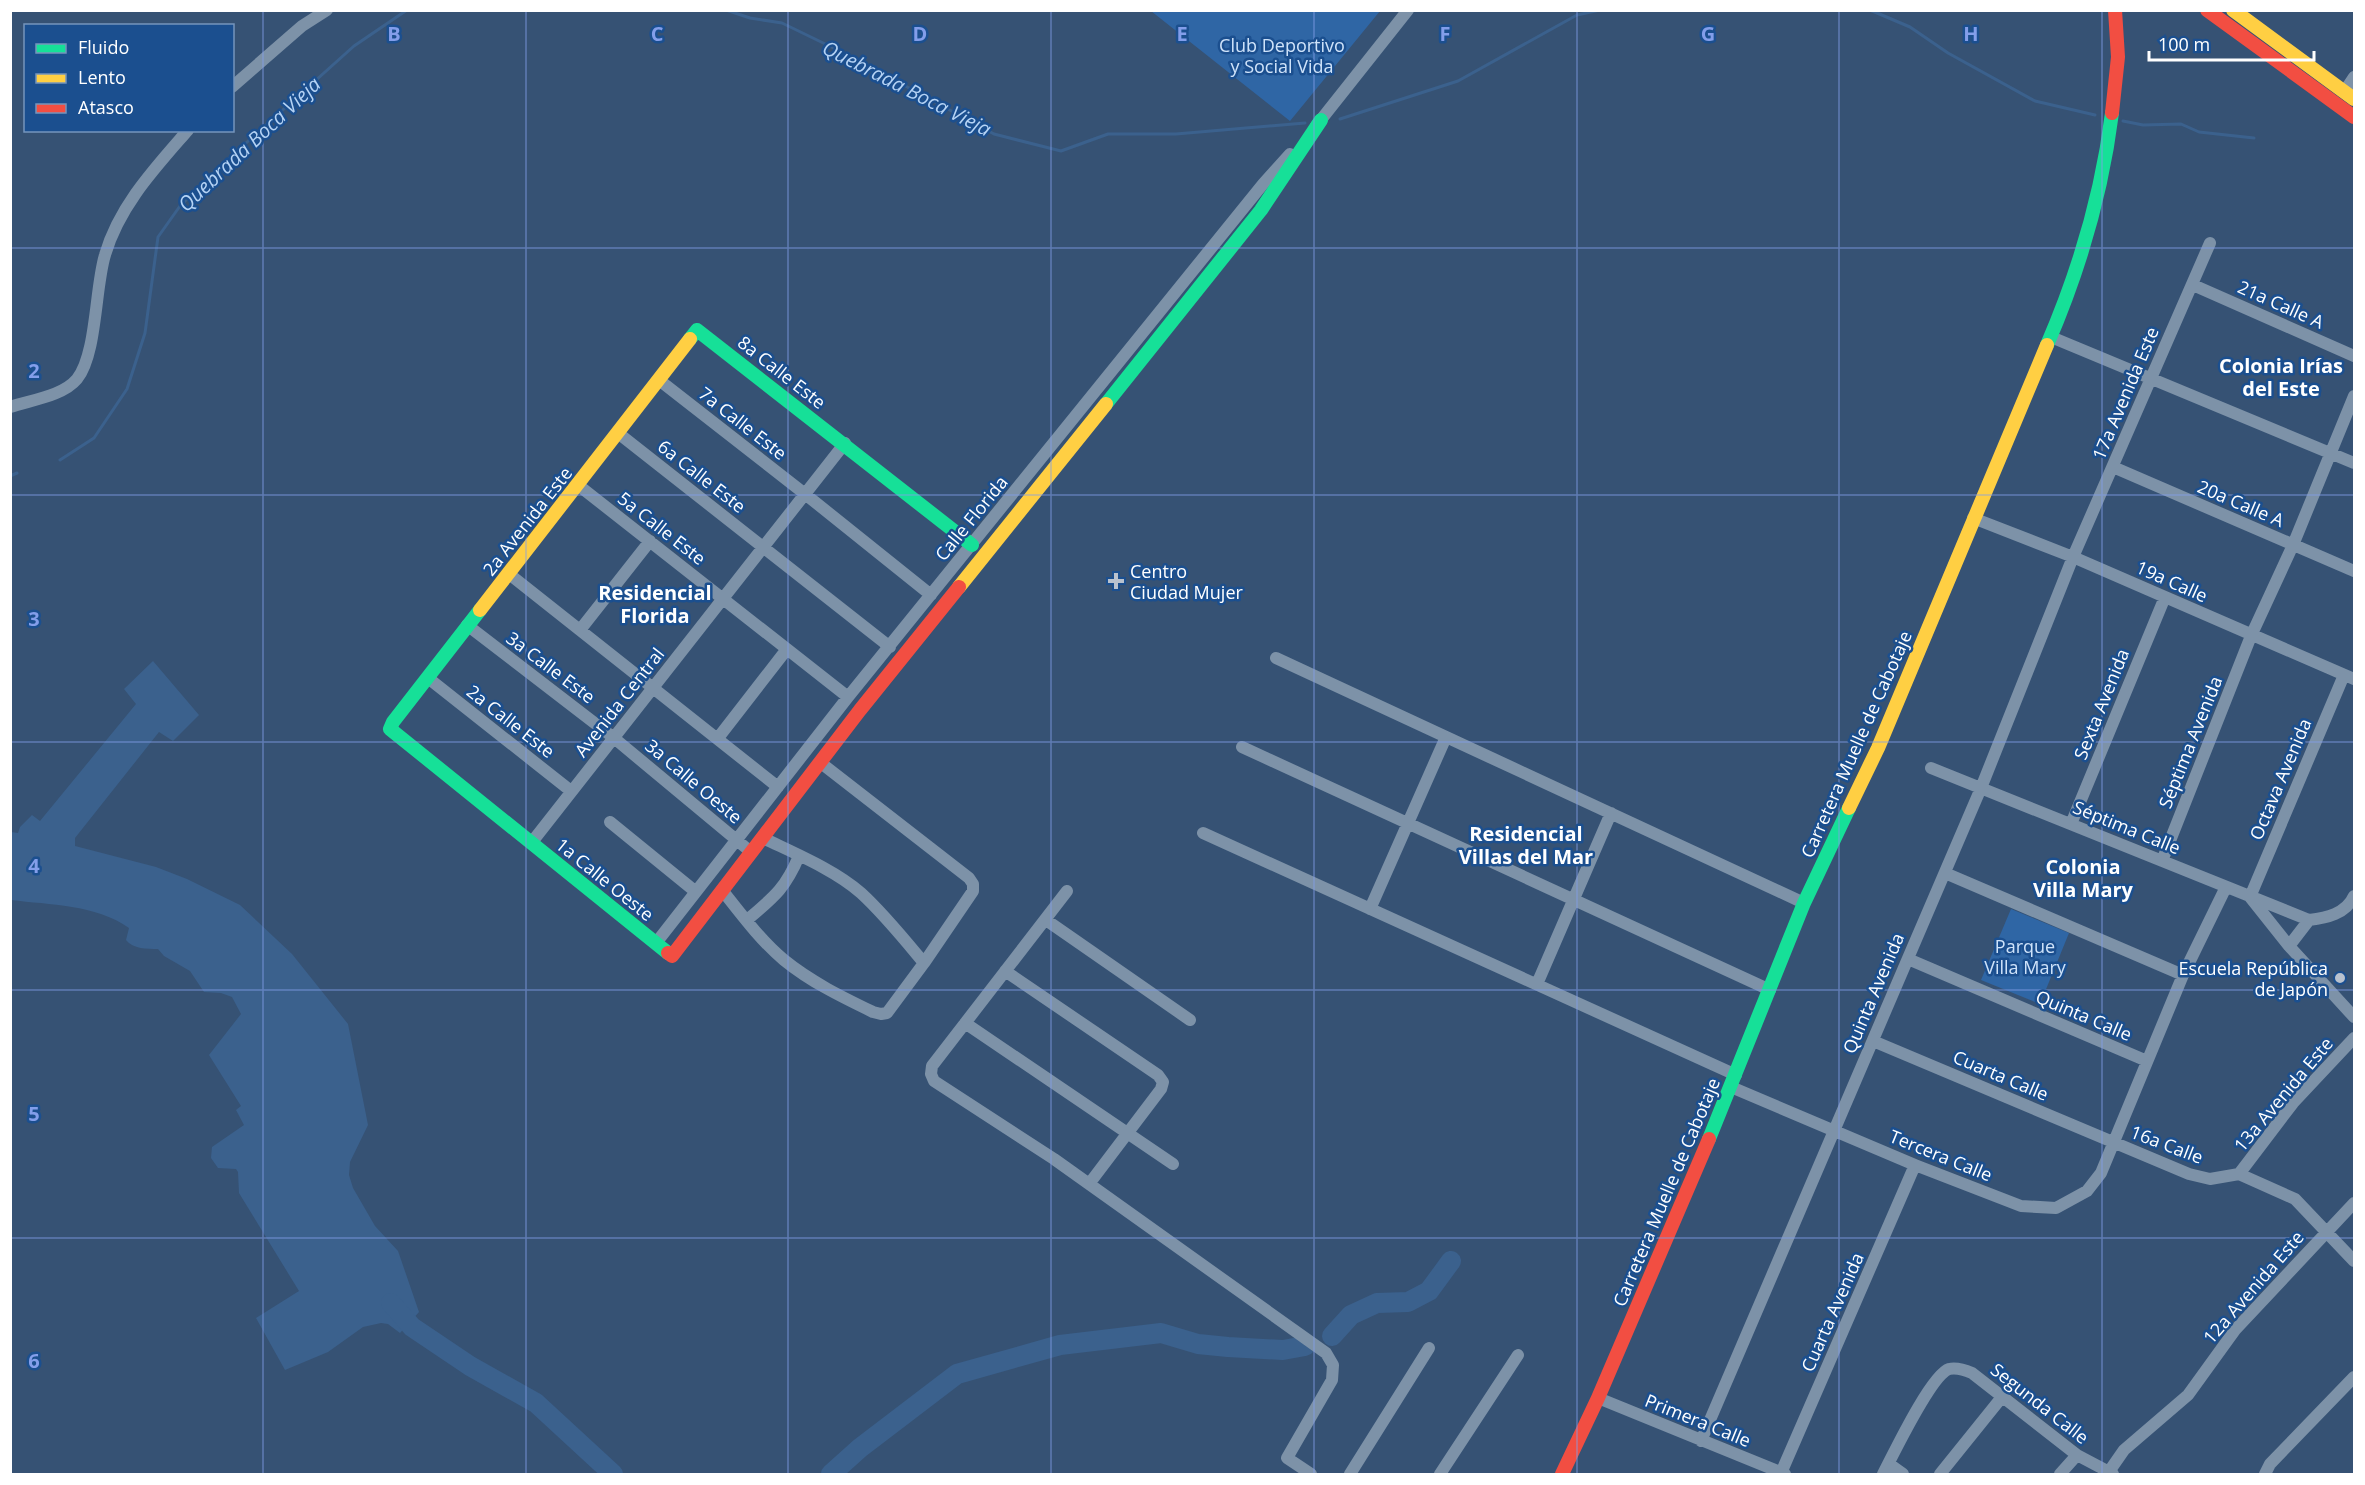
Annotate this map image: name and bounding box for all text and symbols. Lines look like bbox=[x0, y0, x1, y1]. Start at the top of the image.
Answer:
text: B bbox=[387, 20, 401, 47]
text: C bbox=[651, 20, 664, 47]
text: D bbox=[913, 20, 927, 47]
text: E bbox=[1176, 20, 1188, 47]
text: F bbox=[1440, 20, 1450, 47]
text: G bbox=[1701, 20, 1715, 47]
text: H bbox=[1963, 20, 1979, 47]
legend bbox=[24, 24, 234, 132]
scale bar bbox=[2149, 24, 2314, 62]
text: 100 m bbox=[2158, 32, 2210, 56]
park label: Club Deportivo y Social Vida bbox=[1219, 33, 1345, 78]
water label: Quebrada Boca Vieja bbox=[818, 34, 996, 142]
text: Fluido bbox=[78, 35, 129, 59]
text: Lento bbox=[78, 65, 126, 89]
water label: Quebrada Boca Vieja bbox=[172, 71, 326, 217]
text: Atasco bbox=[78, 95, 134, 119]
street label: 21a Calle A bbox=[2234, 274, 2328, 334]
street label: 17a Avenida Este bbox=[2086, 323, 2164, 463]
street label: 8a Calle Este bbox=[733, 330, 831, 414]
district label: Colonia Irías del Este bbox=[2219, 352, 2343, 402]
text: 2 bbox=[28, 357, 40, 384]
street label: 7a Calle Este bbox=[694, 381, 792, 465]
street label: 6a Calle Este bbox=[653, 434, 751, 518]
street label: 2a Avenida Este bbox=[477, 462, 577, 580]
street label: Calle Florida bbox=[929, 471, 1013, 565]
street label: 20a Calle A bbox=[2194, 474, 2289, 532]
street label: 5a Calle Este bbox=[613, 486, 711, 570]
street label: 19a Calle bbox=[2132, 555, 2212, 607]
place label: Centro Ciudad Mujer bbox=[1130, 559, 1244, 604]
marker: Centro Ciudad Mujer bbox=[1107, 572, 1125, 590]
district label: Residencial Florida bbox=[598, 579, 712, 629]
text: 3 bbox=[28, 605, 40, 632]
street label: 3a Calle Este bbox=[502, 626, 600, 708]
street label: Carretera Muelle de Cabotaje bbox=[1795, 627, 1917, 861]
street label: Avenida Central bbox=[569, 642, 669, 762]
street label: Sexta Avenida bbox=[2068, 645, 2134, 763]
street label: Séptima Avenida bbox=[2153, 672, 2227, 812]
street label: 2a Calle Este bbox=[462, 679, 560, 763]
street label: Octava Avenida bbox=[2244, 715, 2316, 843]
street label: 3a Calle Oeste bbox=[641, 733, 747, 829]
street label: Séptima Calle bbox=[2070, 795, 2184, 859]
district label: Residencial Villas del Mar bbox=[1459, 820, 1593, 870]
street label: 1a Calle Oeste bbox=[551, 832, 659, 926]
text: 4 bbox=[28, 852, 40, 879]
district label: Colonia Villa Mary bbox=[2033, 853, 2134, 903]
street label: Quinta Avenida bbox=[1837, 929, 1909, 1057]
park label: Parque Villa Mary bbox=[1984, 934, 2067, 979]
place label: Escuela República de Japón bbox=[2178, 956, 2328, 1001]
marker: Escuela República de Japón bbox=[2333, 971, 2347, 985]
street label: Quinta Calle bbox=[2032, 984, 2136, 1046]
street label: 13a Avenida Este bbox=[2228, 1032, 2338, 1156]
street label: Cuarta Calle bbox=[1950, 1044, 2052, 1106]
street label: Carretera Muelle de Cabotaje bbox=[1607, 1074, 1725, 1310]
text: 5 bbox=[28, 1100, 40, 1127]
street label: 16a Calle bbox=[2127, 1119, 2207, 1169]
street label: Tercera Calle bbox=[1886, 1124, 1996, 1186]
street label: 12a Avenida Este bbox=[2197, 1225, 2309, 1349]
street label: Cuarta Avenida bbox=[1795, 1249, 1869, 1375]
text: 6 bbox=[28, 1347, 40, 1374]
street label: Segunda Calle bbox=[1986, 1357, 2094, 1449]
street label: Primera Calle bbox=[1642, 1388, 1754, 1452]

